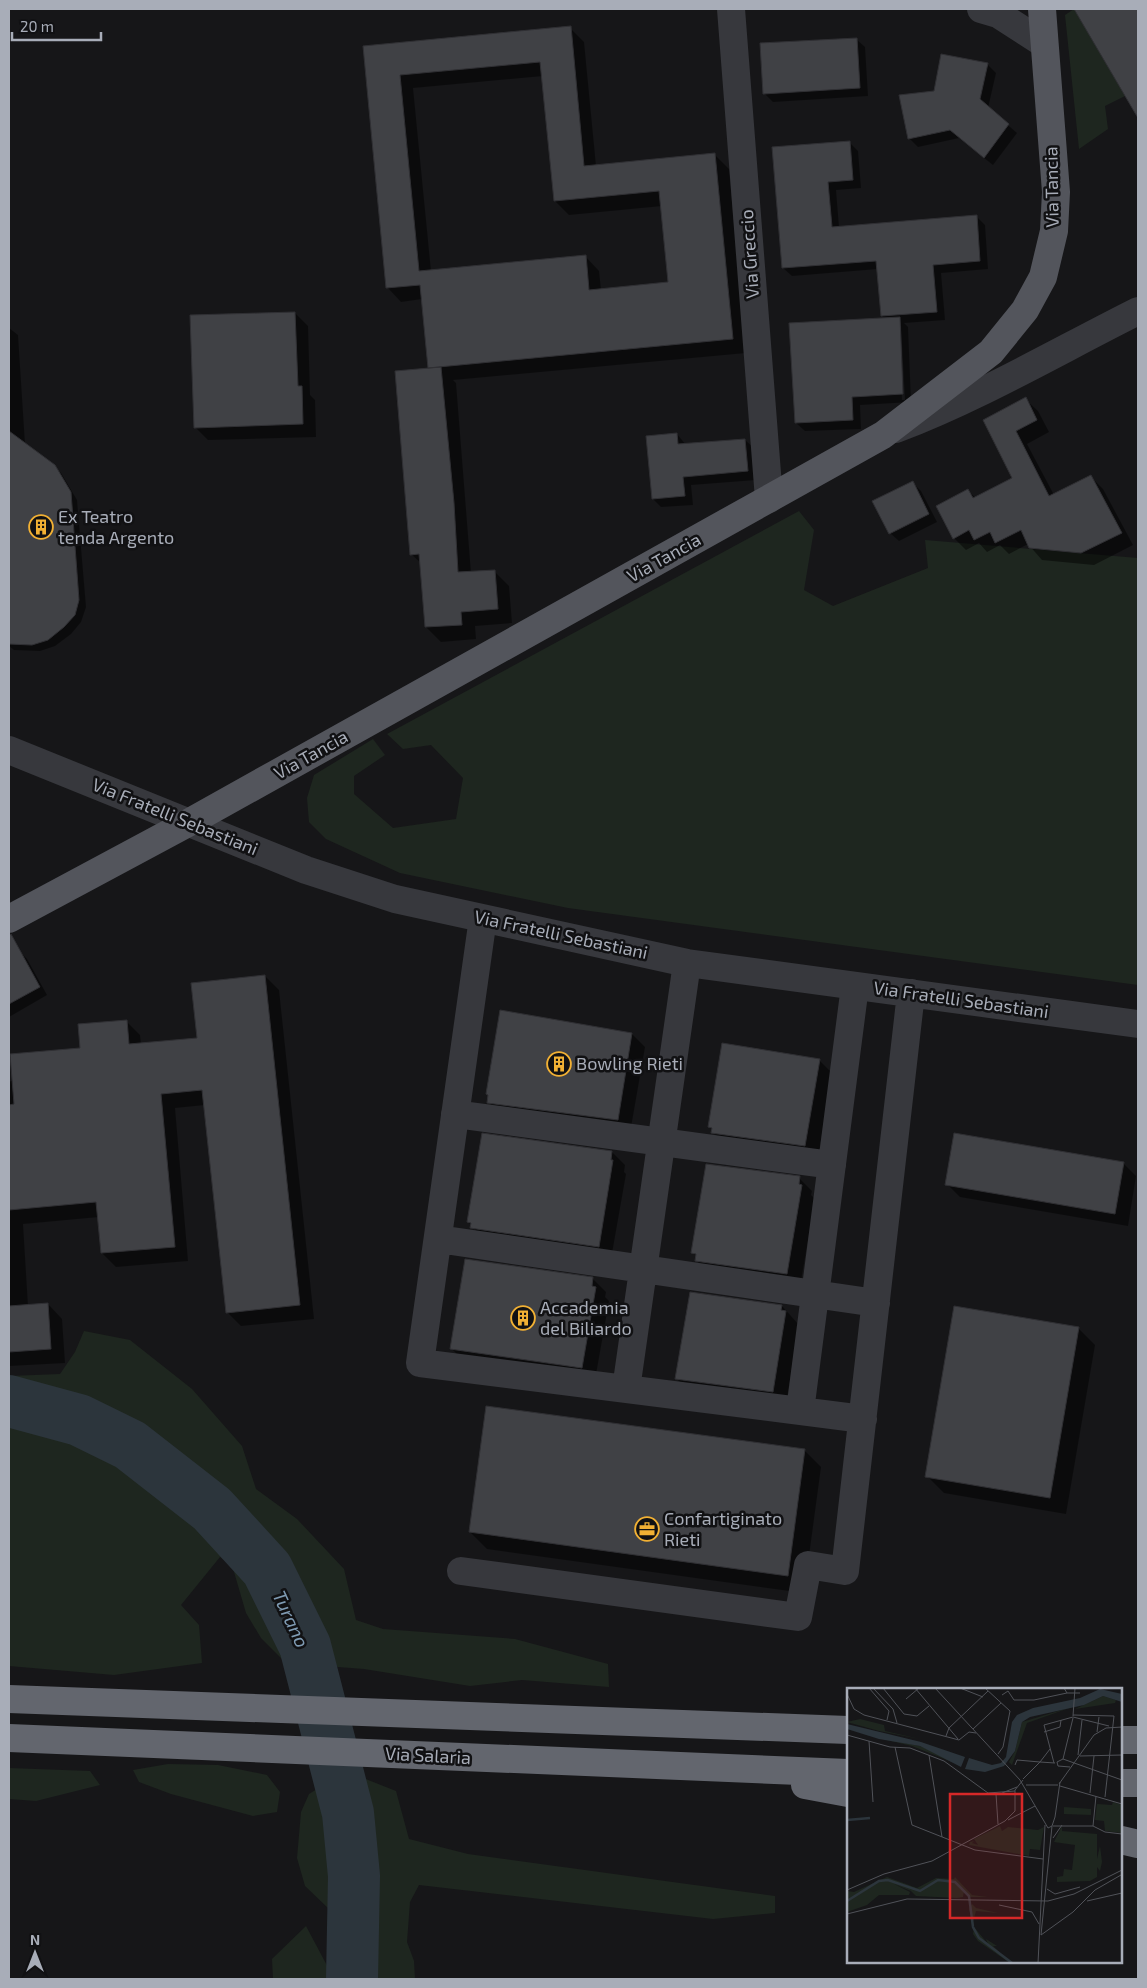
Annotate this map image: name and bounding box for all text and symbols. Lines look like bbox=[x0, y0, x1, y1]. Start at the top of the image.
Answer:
scale bar bbox=[12, 10, 101, 42]
text: 20 m bbox=[20, 17, 54, 35]
street label: Via Tancia bbox=[1039, 146, 1063, 228]
street label: Via Greccio bbox=[735, 209, 763, 299]
place label: Ex Teatro tenda Argento bbox=[58, 505, 174, 548]
building icon: Ex Teatro tenda Argento bbox=[28, 514, 54, 540]
street label: Via Tancia bbox=[623, 528, 704, 586]
street label: Via Tancia bbox=[270, 725, 351, 783]
street label: Via Fratelli Sebastiani bbox=[89, 773, 261, 859]
street label: Via Fratelli Sebastiani bbox=[473, 905, 650, 963]
street label: Via Fratelli Sebastiani bbox=[872, 976, 1050, 1022]
building icon: Bowling Rieti bbox=[546, 1051, 572, 1077]
place label: Bowling Rieti bbox=[576, 1052, 683, 1074]
place label: Accademia del Biliardo bbox=[540, 1296, 632, 1339]
building icon: Accademia del Biliardo bbox=[510, 1305, 536, 1331]
place label: Confartiginato Rieti bbox=[664, 1507, 782, 1550]
office icon: Confartiginato Rieti bbox=[634, 1516, 660, 1542]
water label: Turano bbox=[268, 1587, 315, 1651]
inset map bbox=[847, 1688, 1122, 1963]
street label: Via Salaria bbox=[384, 1742, 472, 1768]
north arrow bbox=[10, 1928, 60, 1978]
text: N bbox=[30, 1931, 40, 1948]

